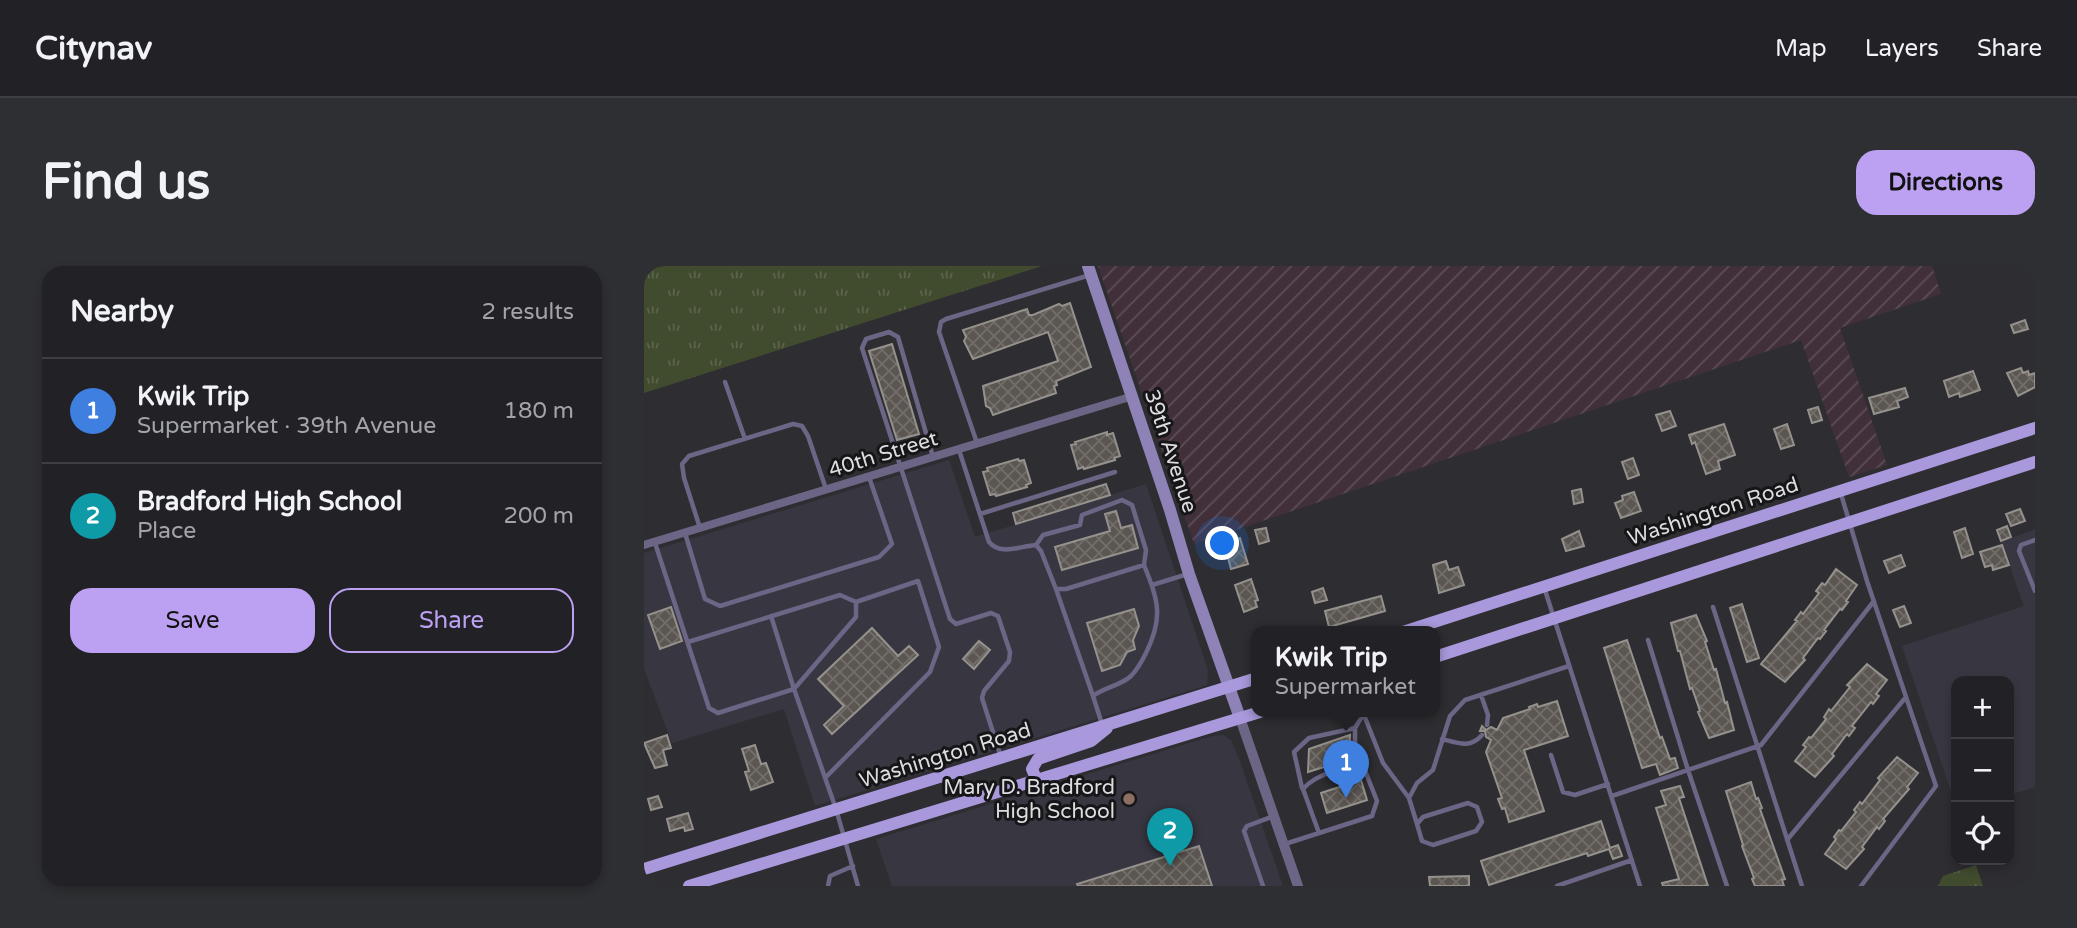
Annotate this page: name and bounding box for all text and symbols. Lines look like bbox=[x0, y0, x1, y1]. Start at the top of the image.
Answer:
text: Citynav bbox=[35, 29, 152, 68]
text: Map bbox=[1775, 34, 1827, 63]
text: Layers bbox=[1865, 34, 1939, 63]
text: Share bbox=[1977, 34, 2042, 63]
button: Directions bbox=[1856, 150, 2035, 215]
text: Find us bbox=[42, 153, 210, 212]
text: Nearby bbox=[70, 293, 174, 330]
text: 2 results bbox=[481, 298, 574, 326]
text: Kwik Trip bbox=[137, 381, 250, 412]
street label: 39th Avenue bbox=[1139, 387, 1202, 516]
text: 1 bbox=[86, 397, 100, 425]
text: 180 m bbox=[504, 397, 574, 425]
text: Supermarket · 39th Avenue bbox=[137, 412, 436, 440]
street label: 40th Street bbox=[826, 426, 941, 483]
street label: Washington Road bbox=[1625, 472, 1802, 551]
text: Bradford High School bbox=[137, 486, 402, 517]
text: 2 bbox=[86, 502, 100, 530]
text: 200 m bbox=[504, 502, 574, 530]
text: Place bbox=[137, 517, 196, 545]
your location bbox=[1205, 526, 1239, 560]
button: Save bbox=[70, 588, 315, 653]
button: Share bbox=[329, 588, 574, 653]
popup bbox=[1251, 626, 1440, 717]
text: Kwik Trip bbox=[1275, 642, 1387, 673]
text: Supermarket bbox=[1275, 673, 1416, 701]
map controls bbox=[1951, 676, 2014, 865]
button: + bbox=[1951, 676, 2014, 739]
street label: Washington Road bbox=[856, 718, 1034, 793]
button: − bbox=[1951, 739, 2014, 802]
pin: 1 bbox=[1323, 740, 1369, 798]
place label: Mary D. Bradford High School bbox=[943, 775, 1115, 824]
marker: Mary D. Bradford High School bbox=[1121, 791, 1137, 807]
button: locate bbox=[1951, 802, 2014, 865]
pin: 2 bbox=[1147, 808, 1193, 866]

